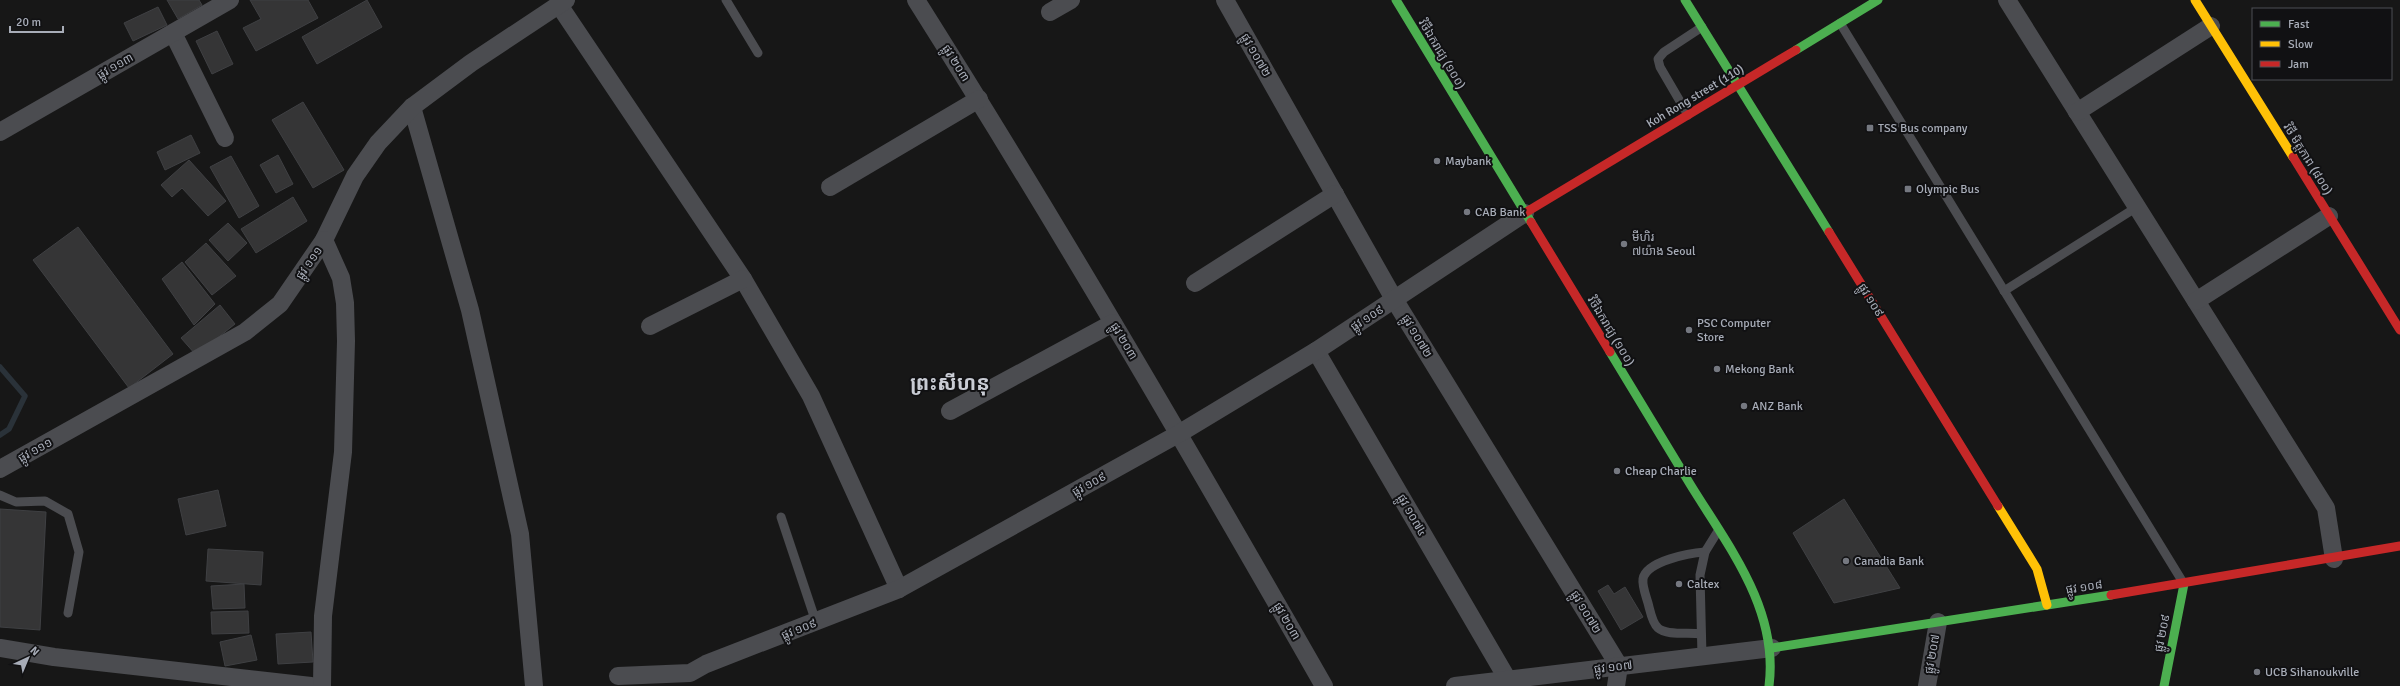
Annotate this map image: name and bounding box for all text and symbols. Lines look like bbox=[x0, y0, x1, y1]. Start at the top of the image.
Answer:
scale bar bbox=[10, 8, 63, 34]
legend bbox=[2252, 8, 2392, 80]
text: 20 m bbox=[16, 15, 41, 30]
street label: វិថីឯករាជ្យ (១០០) bbox=[1415, 16, 1469, 92]
text: Fast bbox=[2288, 17, 2309, 32]
street label: ផ្លូវ ១០៧២ bbox=[1235, 31, 1274, 81]
text: Slow bbox=[2288, 37, 2313, 52]
street label: ផ្លូវ ២០៣ bbox=[936, 42, 973, 86]
street label: ផ្លូវ ១១៣ bbox=[94, 50, 137, 85]
text: Jam bbox=[2288, 57, 2309, 72]
street label: Koh Rong street (110) bbox=[1644, 61, 1747, 131]
street label: វិថី មិត្តភាព (៨០០) bbox=[2279, 120, 2336, 198]
place label: TSS Bus company bbox=[1878, 121, 1968, 136]
marker: TSS Bus company bbox=[1865, 123, 1875, 133]
place label: Maybank bbox=[1445, 154, 1491, 169]
marker: Maybank bbox=[1432, 156, 1442, 166]
place label: Olympic Bus bbox=[1916, 182, 1979, 197]
marker: Olympic Bus bbox=[1903, 184, 1913, 194]
place label: CAB Bank bbox=[1475, 205, 1525, 220]
marker: CAB Bank bbox=[1462, 207, 1472, 217]
place label: មីហិរ ៧យ៉ាង Seoul bbox=[1632, 230, 1696, 259]
marker: មីហិរ ៧យ៉ាង Seoul bbox=[1619, 239, 1629, 249]
street label: ផ្លូវ ១១១ bbox=[293, 244, 328, 284]
street label: ផ្លូវ ១០៩ bbox=[1852, 281, 1887, 321]
street label: វិថីឯករាជ្យ (១០០) bbox=[1584, 293, 1638, 369]
street label: ផ្លូវ ១០៩ bbox=[1348, 302, 1388, 337]
street label: ផ្លូវ ១០៧២ bbox=[1396, 312, 1435, 362]
place label: PSC Computer Store bbox=[1697, 316, 1771, 345]
street label: ផ្លូវ ២០៣ bbox=[1104, 320, 1141, 364]
marker: PSC Computer Store bbox=[1684, 325, 1694, 335]
place label: Mekong Bank bbox=[1725, 362, 1794, 377]
marker: Mekong Bank bbox=[1712, 364, 1722, 374]
district label: ព្រះសីហនុ bbox=[910, 371, 990, 396]
place label: ANZ Bank bbox=[1752, 399, 1803, 414]
marker: ANZ Bank bbox=[1739, 401, 1749, 411]
street label: ផ្លូវ ១១១ bbox=[15, 435, 56, 468]
place label: Cheap Charlie bbox=[1625, 464, 1697, 479]
marker: Cheap Charlie bbox=[1612, 466, 1622, 476]
street label: ផ្លូវ ១០៩ bbox=[1069, 469, 1110, 502]
street label: ផ្លូវ ១០៧៤ bbox=[1391, 491, 1430, 540]
place label: Canadia Bank bbox=[1854, 554, 1924, 569]
marker: Canadia Bank bbox=[1841, 556, 1851, 566]
place label: Caltex bbox=[1687, 577, 1720, 592]
street label: ផ្លូវ ១០៨ bbox=[2065, 577, 2104, 600]
marker: Caltex bbox=[1674, 579, 1684, 589]
street label: ផ្លូវ ១០៧២ bbox=[1565, 588, 1604, 638]
street label: ផ្លូវ ២០៣ bbox=[1268, 600, 1303, 644]
street label: ផ្លូវ ២០៩ bbox=[2151, 613, 2176, 654]
street label: ផ្លូវ ១០៩ bbox=[779, 616, 820, 646]
street label: ផ្លូវ ២០៧ bbox=[1922, 633, 1946, 676]
north arrow bbox=[8, 638, 48, 678]
text: N bbox=[27, 644, 42, 659]
street label: ផ្លូវ ១០៧ bbox=[1593, 658, 1634, 680]
place label: UCB Sihanoukville bbox=[2265, 665, 2359, 680]
marker: UCB Sihanoukville bbox=[2252, 667, 2262, 677]

